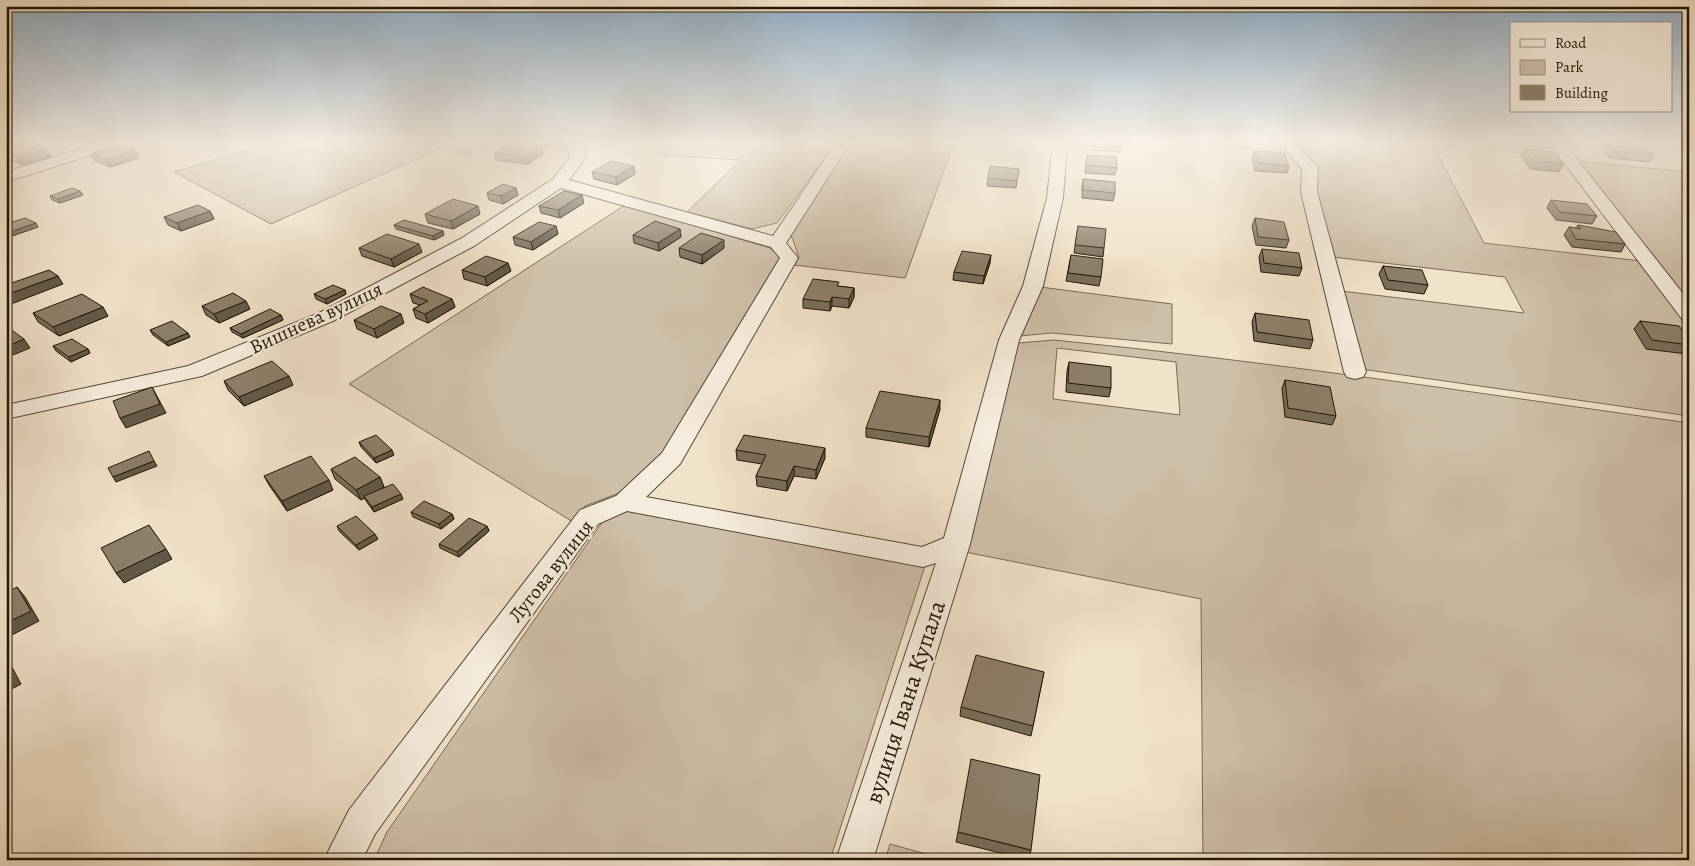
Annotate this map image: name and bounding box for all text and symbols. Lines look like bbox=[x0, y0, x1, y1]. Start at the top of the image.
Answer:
legend bbox=[1510, 22, 1672, 112]
text: Road bbox=[1555, 33, 1587, 53]
text: Park bbox=[1555, 57, 1584, 77]
text: Building bbox=[1555, 83, 1608, 103]
street label: Вишнева вулиця bbox=[245, 275, 387, 361]
street label: Лугова вулиця bbox=[502, 514, 600, 628]
street label: вулиця Івана Купала bbox=[857, 596, 953, 808]

